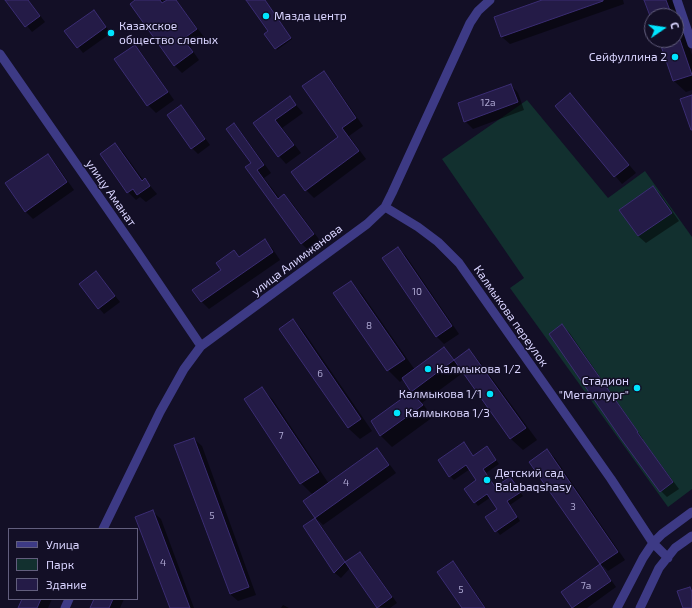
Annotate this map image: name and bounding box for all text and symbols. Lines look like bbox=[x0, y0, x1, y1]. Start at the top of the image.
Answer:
north arrow bbox=[644, 8, 684, 48]
place label: Мазда центр bbox=[274, 9, 347, 23]
marker: Мазда центр bbox=[261, 11, 271, 21]
place label: Казахское общество слепых bbox=[119, 19, 218, 47]
text: С bbox=[668, 21, 682, 30]
marker: Казахское общество слепых bbox=[106, 28, 116, 38]
place label: Сейфуллина 2 bbox=[589, 50, 667, 64]
marker: Сейфуллина 2 bbox=[670, 52, 680, 62]
house number: 12а bbox=[480, 97, 496, 109]
street label: улицу Аманат bbox=[83, 157, 139, 229]
street label: улица Алимжанова bbox=[249, 221, 345, 299]
street label: Калмыкова переулок bbox=[471, 263, 551, 369]
house number: 10 bbox=[412, 286, 422, 298]
house number: 8 bbox=[366, 320, 372, 332]
place label: Калмыкова 1/2 bbox=[436, 362, 521, 376]
marker: Калмыкова 1/2 bbox=[423, 364, 433, 374]
house number: 6 bbox=[317, 368, 323, 380]
place label: Стадион "Металлург" bbox=[559, 374, 629, 402]
marker: Стадион "Металлург" bbox=[632, 383, 642, 393]
place label: Калмыкова 1/1 bbox=[399, 387, 482, 401]
marker: Калмыкова 1/1 bbox=[485, 389, 495, 399]
place label: Калмыкова 1/3 bbox=[405, 406, 490, 420]
marker: Калмыкова 1/3 bbox=[392, 408, 402, 418]
house number: 7 bbox=[278, 430, 284, 442]
place label: Детский сад Balabaqshasy bbox=[495, 466, 572, 494]
marker: Детский сад Balabaqshasy bbox=[482, 475, 492, 485]
house number: 4 bbox=[343, 477, 349, 489]
house number: 3 bbox=[570, 501, 576, 513]
house number: 5 bbox=[209, 510, 215, 522]
legend bbox=[8, 528, 138, 600]
text: Улица bbox=[46, 537, 79, 551]
text: Парк bbox=[46, 557, 74, 571]
house number: 4 bbox=[160, 557, 166, 569]
text: Здание bbox=[46, 577, 87, 591]
house number: 7а bbox=[581, 580, 591, 592]
house number: 5 bbox=[458, 584, 464, 596]

